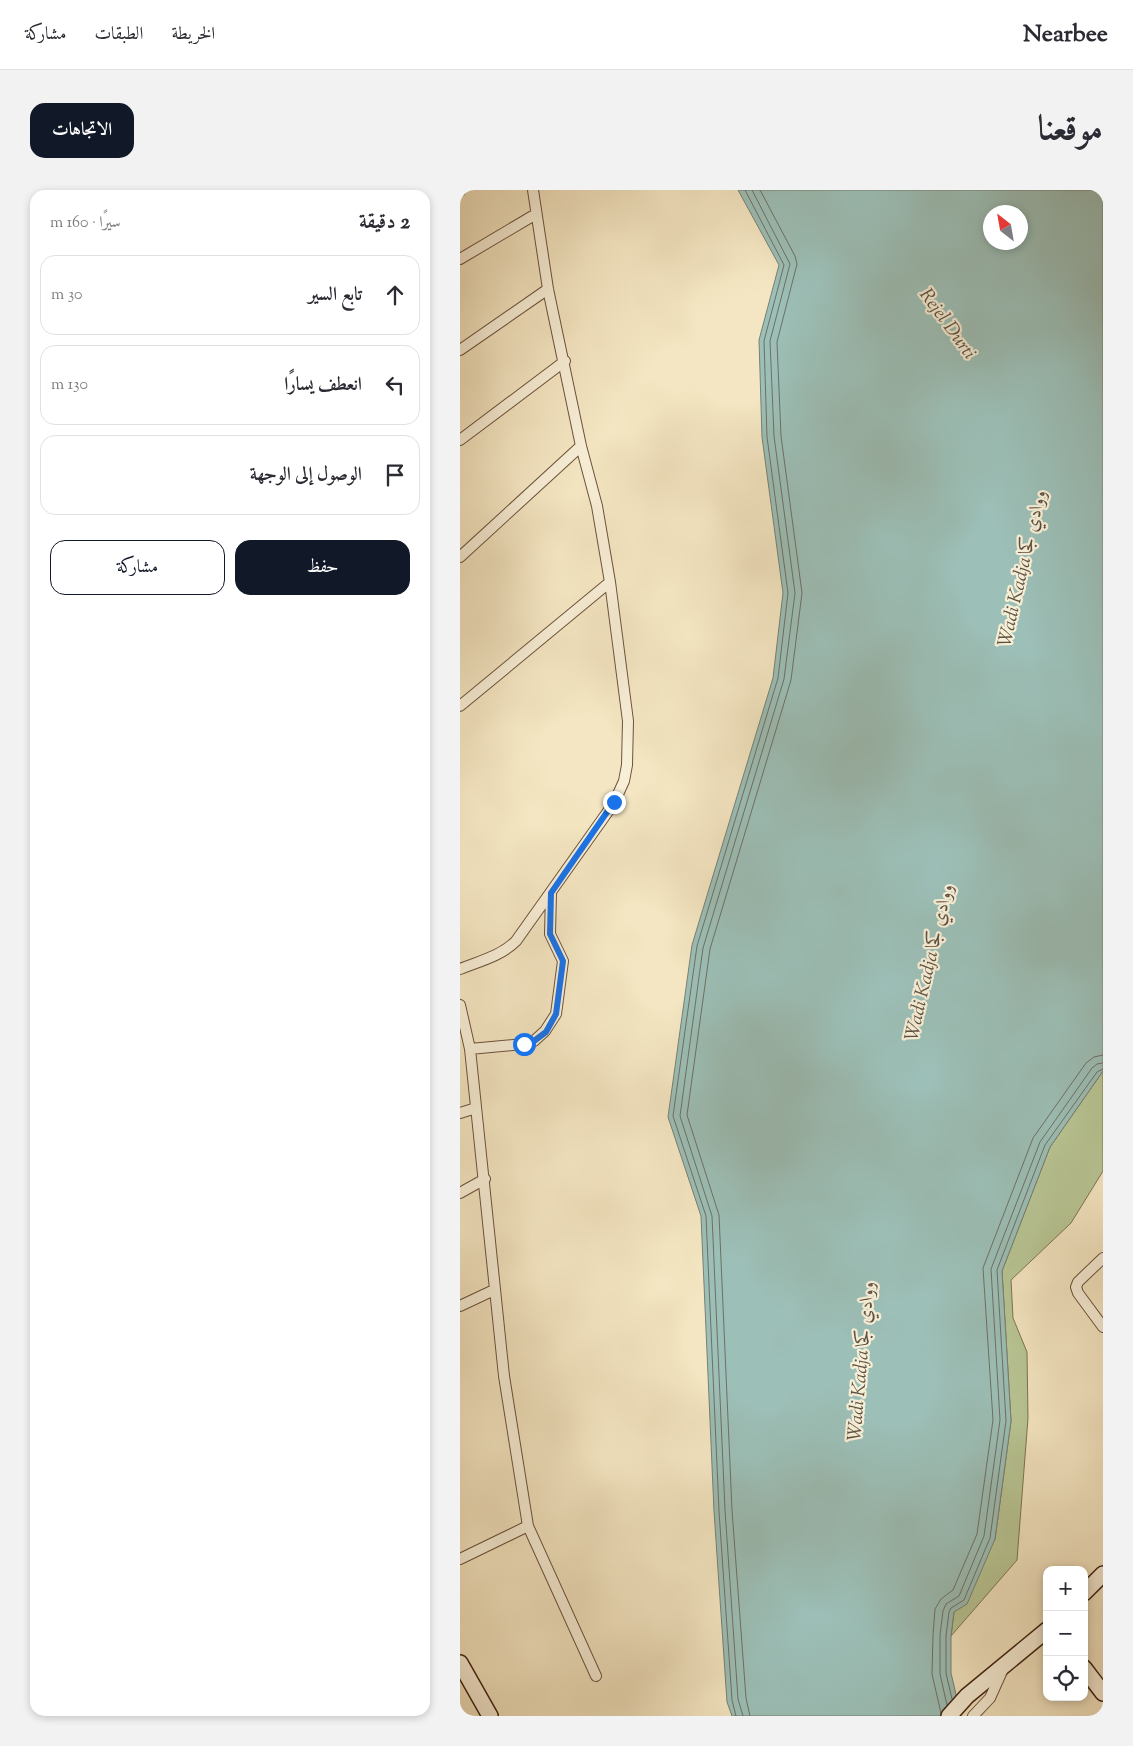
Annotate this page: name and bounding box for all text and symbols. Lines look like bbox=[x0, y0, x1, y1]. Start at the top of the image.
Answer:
text: Nearbee bbox=[1023, 18, 1108, 52]
text: مشاركة bbox=[25, 22, 66, 48]
text: الطبقات bbox=[94, 22, 143, 48]
text: الخريطة bbox=[171, 22, 215, 48]
button: الاتجاهات bbox=[30, 103, 134, 158]
text: موقعنا bbox=[1038, 105, 1103, 156]
north arrow bbox=[983, 205, 1028, 250]
text: 2 دقيقة bbox=[359, 208, 410, 238]
text: سيرًا · 160 m bbox=[50, 212, 121, 235]
icon: ahead bbox=[381, 281, 409, 309]
text: تابع السير bbox=[308, 282, 362, 309]
water label: Rejel Durti bbox=[912, 283, 982, 366]
text: 30 m bbox=[51, 284, 82, 307]
icon: left bbox=[381, 371, 409, 399]
text: انعطف يسارًا bbox=[284, 372, 362, 399]
text: 130 m bbox=[51, 374, 88, 397]
icon: arrive bbox=[381, 461, 409, 489]
text: الوصول إلى الوجهة bbox=[250, 462, 362, 489]
water label: Wadi Kadja ووادي كجا bbox=[992, 487, 1055, 650]
button: مشاركة bbox=[50, 540, 225, 595]
button: حفظ bbox=[235, 540, 410, 595]
route end bbox=[603, 791, 626, 814]
water label: Wadi Kadja ووادي كجا bbox=[899, 881, 962, 1044]
route start bbox=[513, 1033, 536, 1056]
water label: Wadi Kadja ووادي كجا bbox=[842, 1280, 883, 1442]
map controls bbox=[1043, 1566, 1088, 1701]
button: + bbox=[1043, 1566, 1088, 1611]
button: − bbox=[1043, 1611, 1088, 1656]
button: locate bbox=[1043, 1656, 1088, 1701]

